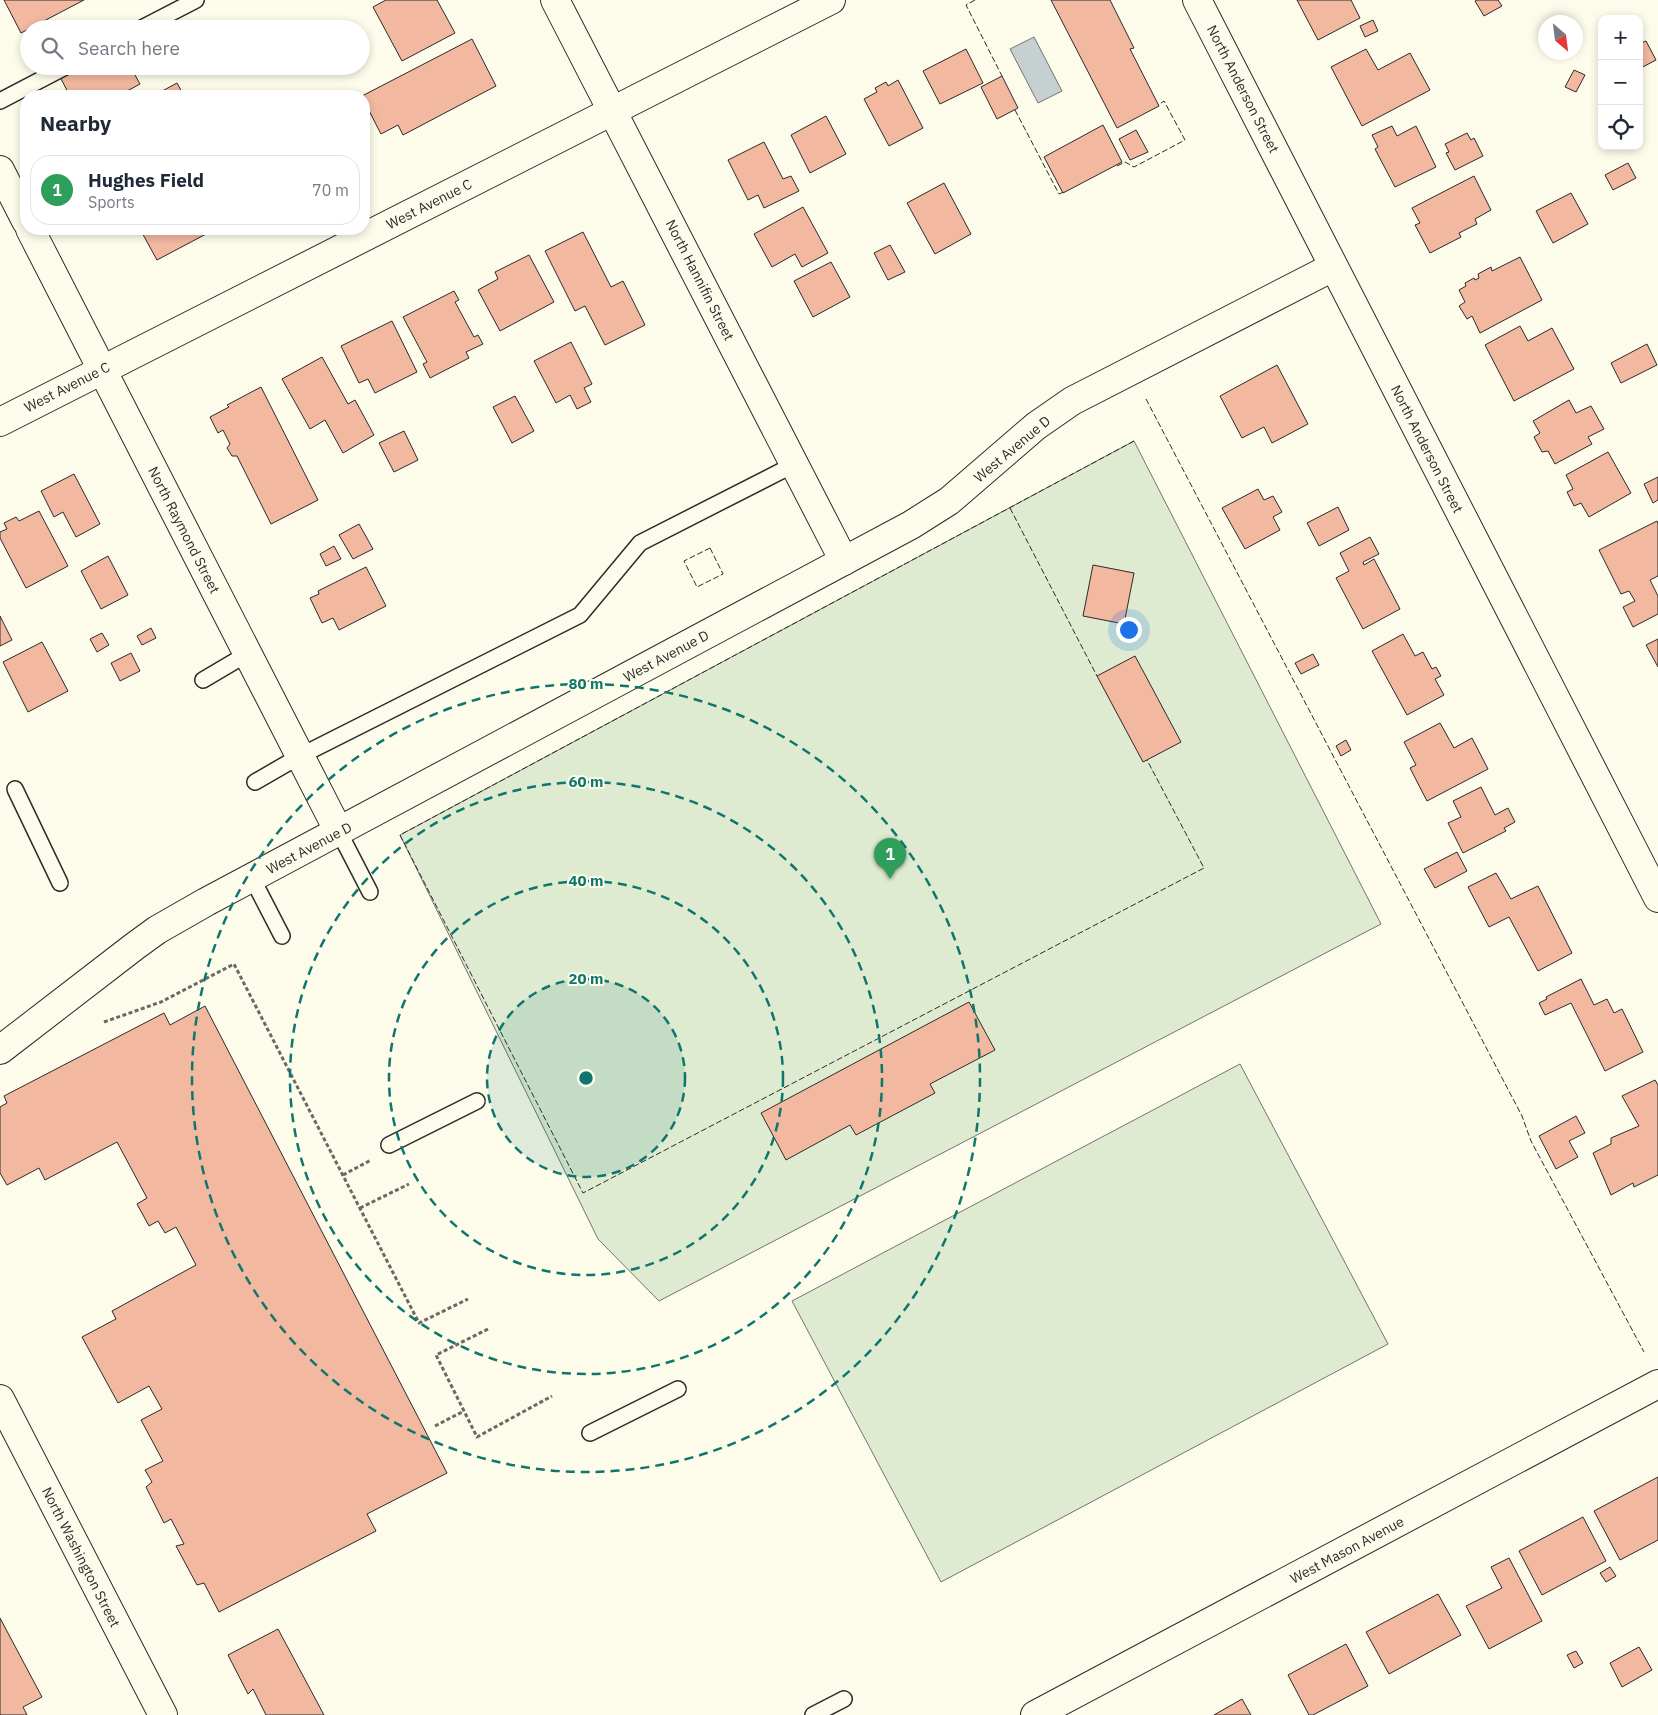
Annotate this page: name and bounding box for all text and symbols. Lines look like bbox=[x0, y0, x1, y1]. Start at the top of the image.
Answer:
north arrow bbox=[1538, 15, 1583, 60]
map controls bbox=[1598, 15, 1643, 150]
button: + bbox=[1598, 15, 1643, 60]
search box bbox=[20, 20, 370, 75]
street label: North Anderson Street bbox=[1203, 22, 1283, 156]
icon: search bbox=[38, 34, 66, 62]
text: Search here bbox=[78, 36, 180, 60]
button: − bbox=[1598, 60, 1643, 105]
button: locate bbox=[1598, 105, 1643, 150]
text: Nearby bbox=[40, 109, 111, 137]
text: Hughes Field bbox=[88, 168, 204, 192]
street label: West Avenue C bbox=[383, 175, 475, 233]
text: 1 bbox=[52, 180, 62, 200]
text: 70 m bbox=[312, 180, 349, 200]
text: Sports bbox=[88, 192, 135, 212]
street label: North Hannifin Street bbox=[662, 216, 738, 344]
street label: West Avenue C bbox=[21, 358, 113, 416]
street label: North Anderson Street bbox=[1387, 382, 1467, 516]
street label: West Avenue D bbox=[970, 412, 1054, 486]
street label: North Raymond Street bbox=[144, 463, 224, 597]
your location bbox=[1116, 617, 1142, 643]
street label: West Avenue D bbox=[620, 626, 712, 686]
text: 80 m bbox=[569, 674, 603, 693]
text: 60 m bbox=[569, 772, 603, 791]
street label: West Avenue D bbox=[263, 818, 355, 878]
pin: 1 bbox=[874, 838, 906, 879]
text: 40 m bbox=[569, 871, 603, 890]
text: 20 m bbox=[569, 969, 603, 988]
centre of rings bbox=[577, 1069, 595, 1087]
street label: North Washington Street bbox=[38, 1484, 124, 1630]
street label: West Mason Avenue bbox=[1287, 1512, 1407, 1588]

